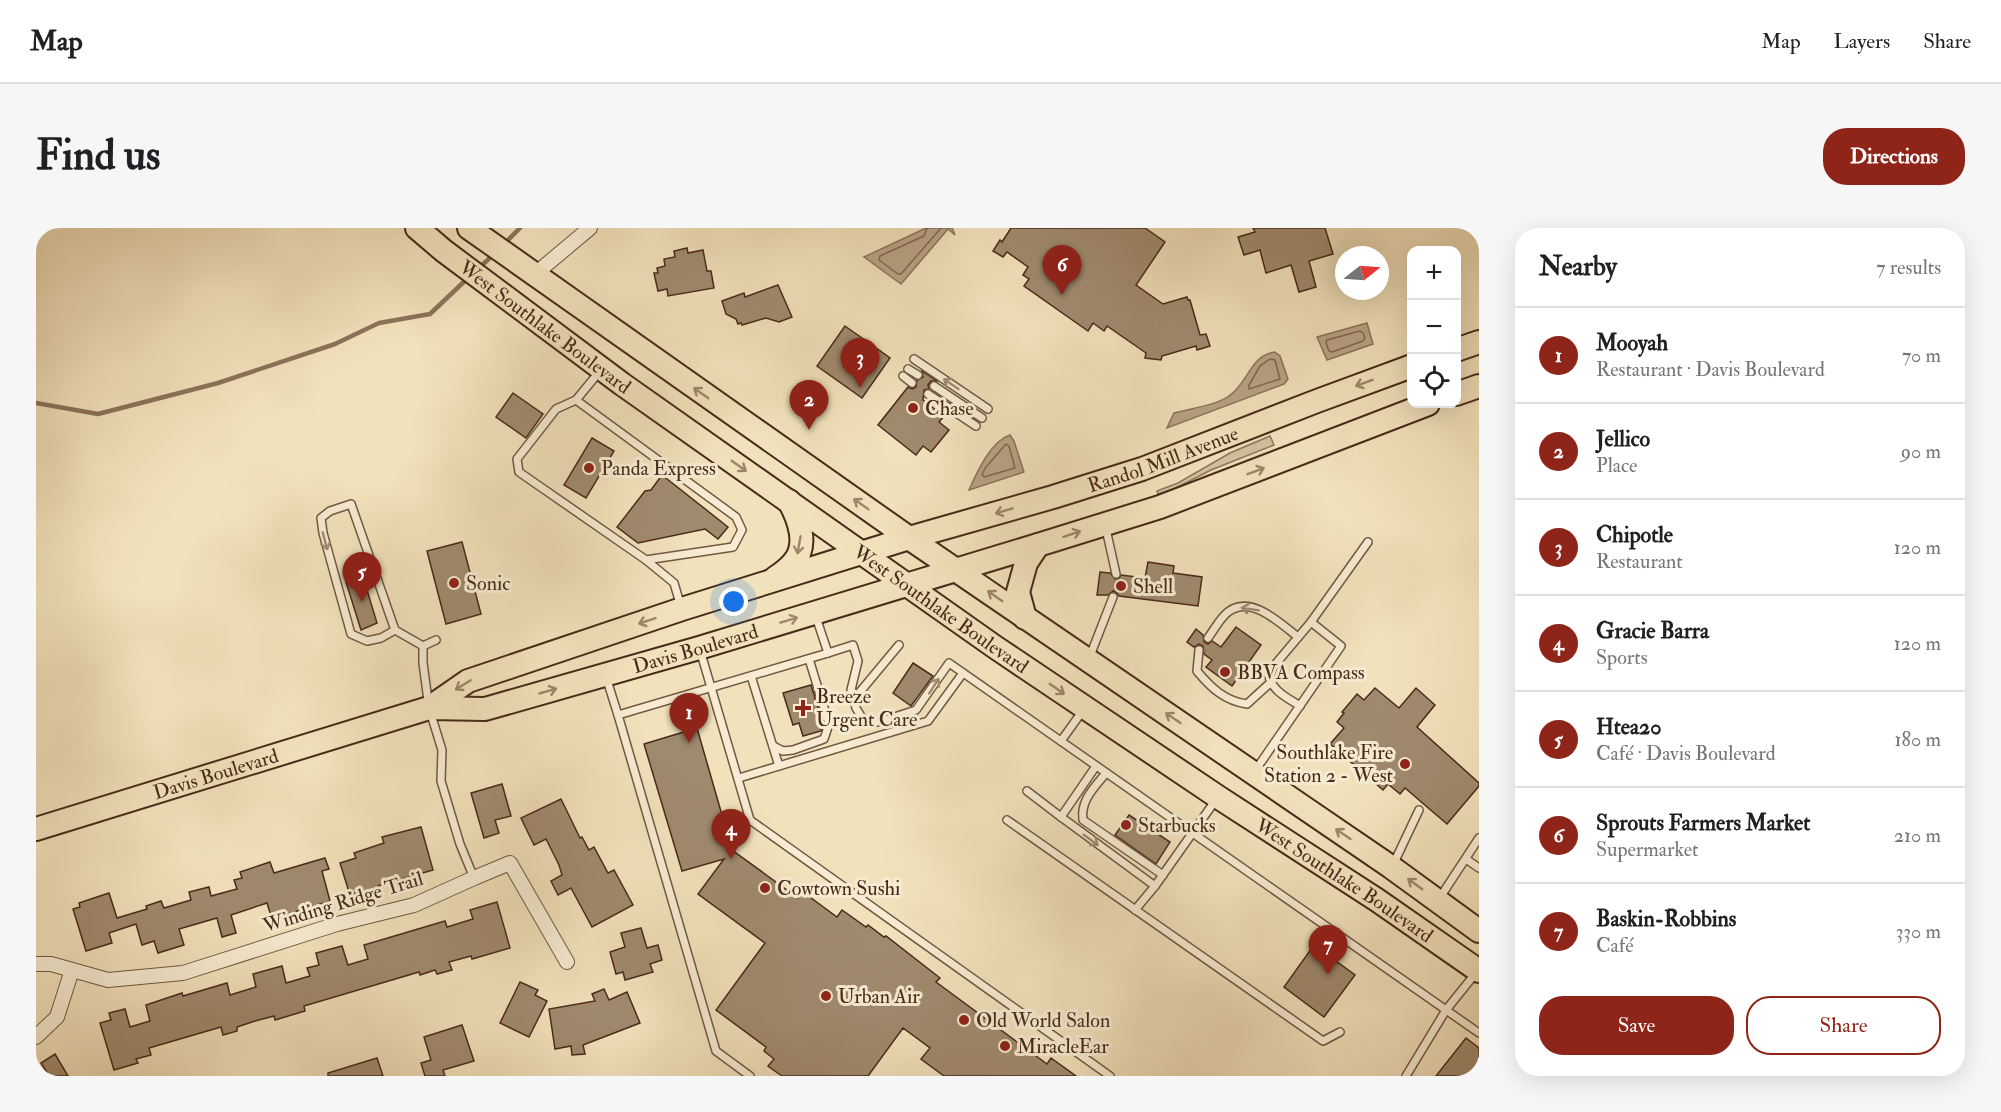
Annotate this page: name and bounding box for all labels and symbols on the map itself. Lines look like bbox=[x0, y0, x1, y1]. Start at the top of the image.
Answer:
pin: 6 bbox=[1042, 245, 1082, 295]
north arrow bbox=[1335, 246, 1389, 300]
street label: West Southlake Boulevard bbox=[454, 254, 636, 399]
pin: 3 bbox=[840, 338, 880, 388]
one-way arrow bbox=[943, 378, 960, 390]
one-way arrow bbox=[1355, 379, 1374, 390]
pin: 2 bbox=[790, 380, 828, 430]
one-way arrow bbox=[694, 387, 710, 399]
place label: Chase bbox=[925, 396, 974, 421]
marker: Chase bbox=[906, 401, 920, 415]
street label: Randol Mill Avenue bbox=[1084, 420, 1242, 498]
place label: Panda Express bbox=[601, 456, 716, 482]
one-way arrow bbox=[731, 460, 747, 472]
marker: Panda Express bbox=[582, 461, 596, 475]
one-way arrow bbox=[1247, 464, 1265, 475]
one-way arrow bbox=[854, 498, 870, 510]
one-way arrow bbox=[995, 506, 1014, 517]
one-way arrow bbox=[1062, 528, 1081, 539]
one-way arrow bbox=[320, 532, 332, 551]
one-way arrow bbox=[793, 535, 804, 554]
street label: West Southlake Boulevard bbox=[848, 538, 1034, 679]
pin: 5 bbox=[342, 552, 382, 602]
place label: Sonic bbox=[466, 571, 510, 596]
place label: Shell bbox=[1133, 574, 1173, 599]
marker: Sonic bbox=[447, 576, 461, 590]
marker: Shell bbox=[1114, 579, 1128, 593]
your location bbox=[719, 587, 748, 616]
one-way arrow bbox=[987, 590, 1003, 602]
one-way arrow bbox=[1241, 603, 1260, 614]
one-way arrow bbox=[779, 614, 798, 625]
one-way arrow bbox=[638, 616, 657, 627]
street label: Davis Boulevard bbox=[630, 618, 761, 679]
place label: BBVA Compass bbox=[1237, 660, 1365, 686]
marker: BBVA Compass bbox=[1218, 665, 1232, 679]
one-way arrow bbox=[455, 678, 472, 691]
one-way arrow bbox=[928, 678, 940, 695]
one-way arrow bbox=[1049, 683, 1065, 695]
place label: Breeze Urgent Care bbox=[816, 684, 917, 732]
one-way arrow bbox=[539, 685, 558, 696]
pin: 1 bbox=[670, 694, 708, 743]
marker: Breeze Urgent Care bbox=[794, 699, 812, 717]
one-way arrow bbox=[1164, 712, 1181, 725]
place label: Southlake Fire Station 2 - West bbox=[1264, 740, 1394, 788]
street label: Davis Boulevard bbox=[150, 743, 281, 805]
marker: Southlake Fire Station 2 - West bbox=[1398, 757, 1412, 771]
pin: 4 bbox=[712, 810, 750, 859]
street label: West Southlake Boulevard bbox=[1250, 812, 1438, 948]
place label: Starbucks bbox=[1138, 813, 1216, 838]
marker: Starbucks bbox=[1119, 818, 1133, 832]
one-way arrow bbox=[1335, 828, 1352, 840]
one-way arrow bbox=[1083, 833, 1099, 846]
street label: Winding Ridge Trail bbox=[259, 866, 426, 939]
place label: Cowtown Sushi bbox=[777, 876, 900, 901]
one-way arrow bbox=[1407, 878, 1423, 890]
marker: Cowtown Sushi bbox=[758, 881, 772, 895]
pin: 7 bbox=[1308, 926, 1348, 975]
place label: Urban Air bbox=[838, 984, 920, 1009]
marker: Urban Air bbox=[819, 989, 833, 1003]
place label: Old World Salon bbox=[976, 1008, 1110, 1033]
marker: Old World Salon bbox=[957, 1013, 971, 1027]
place label: MiracleEar bbox=[1017, 1034, 1109, 1059]
marker: MiracleEar bbox=[998, 1039, 1012, 1053]

